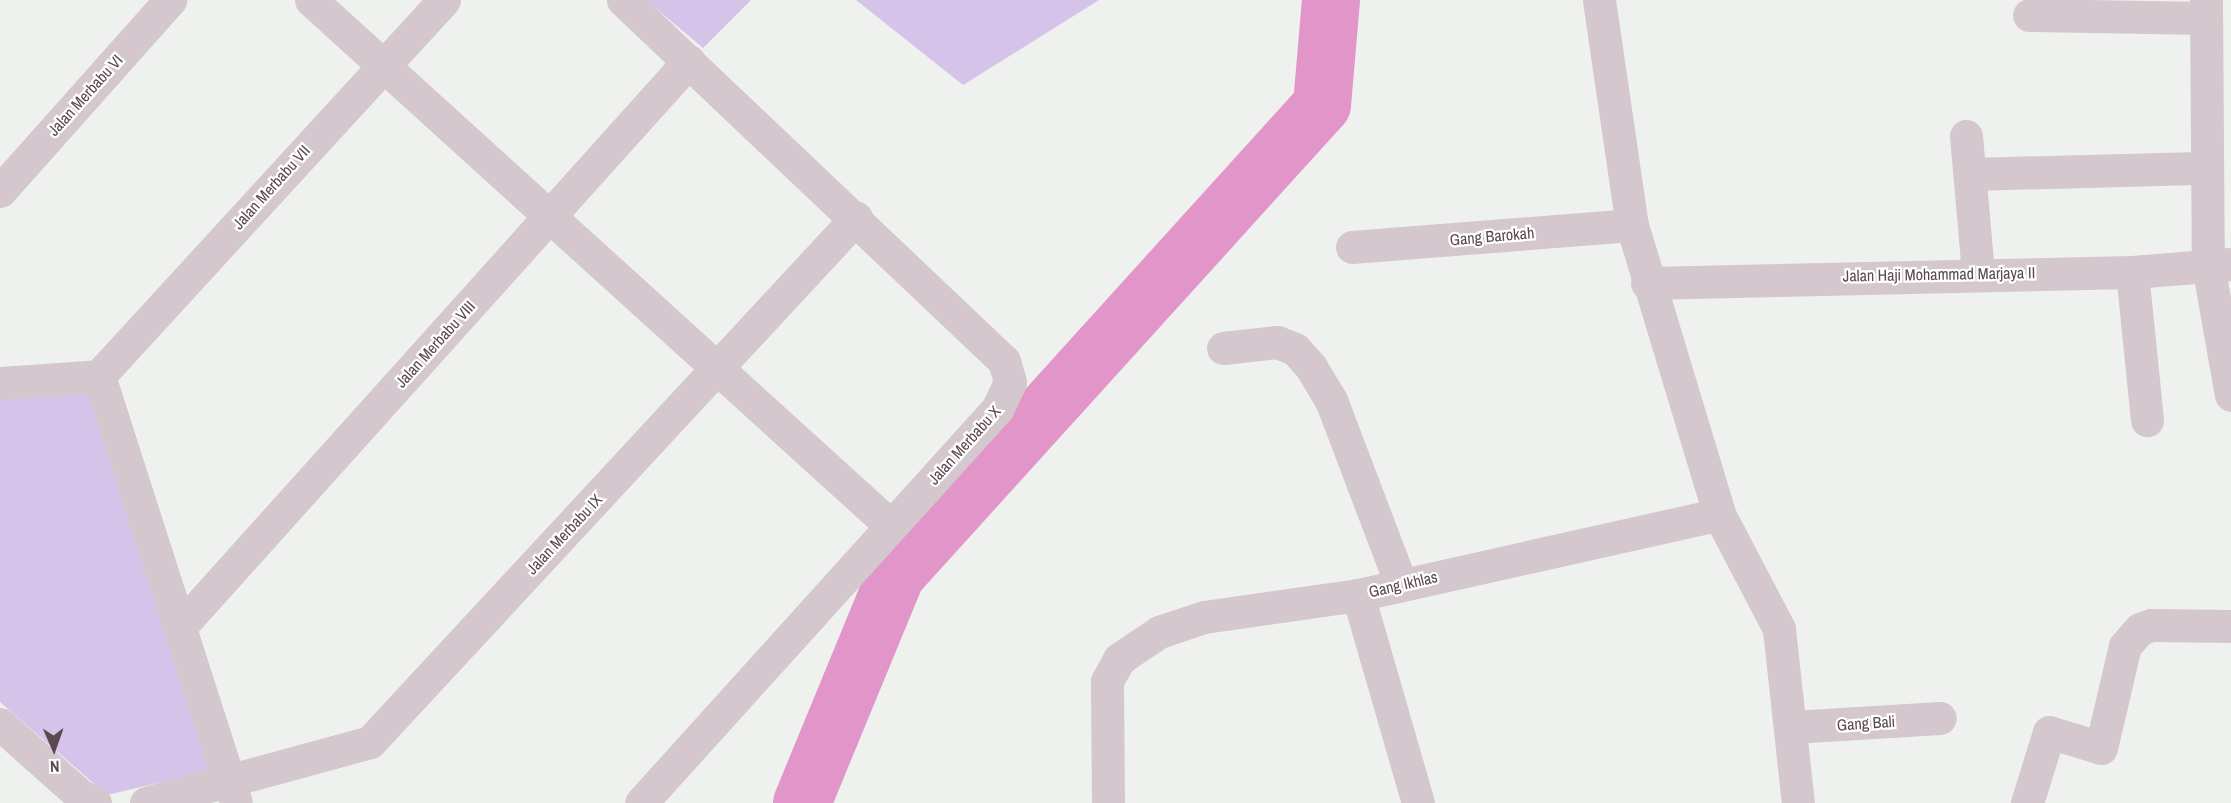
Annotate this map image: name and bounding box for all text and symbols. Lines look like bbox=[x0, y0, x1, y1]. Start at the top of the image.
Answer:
street label: Jalan Merbabu VI bbox=[43, 50, 127, 140]
street label: Jalan Merbabu VII bbox=[228, 141, 314, 233]
street label: Gang Barokah bbox=[1449, 223, 1535, 249]
street label: Jalan Haji Mohammad Marjaya II bbox=[1843, 263, 2035, 285]
street label: Jalan Merbabu VIII bbox=[391, 297, 479, 391]
street label: Jalan Merbabu X bbox=[924, 402, 1004, 488]
street label: Jalan Merbabu IX bbox=[522, 490, 606, 578]
street label: Gang Ikhlas bbox=[1367, 567, 1439, 601]
street label: Gang Bali bbox=[1836, 711, 1896, 735]
north arrow bbox=[24, 719, 84, 779]
text: N bbox=[50, 756, 60, 778]

